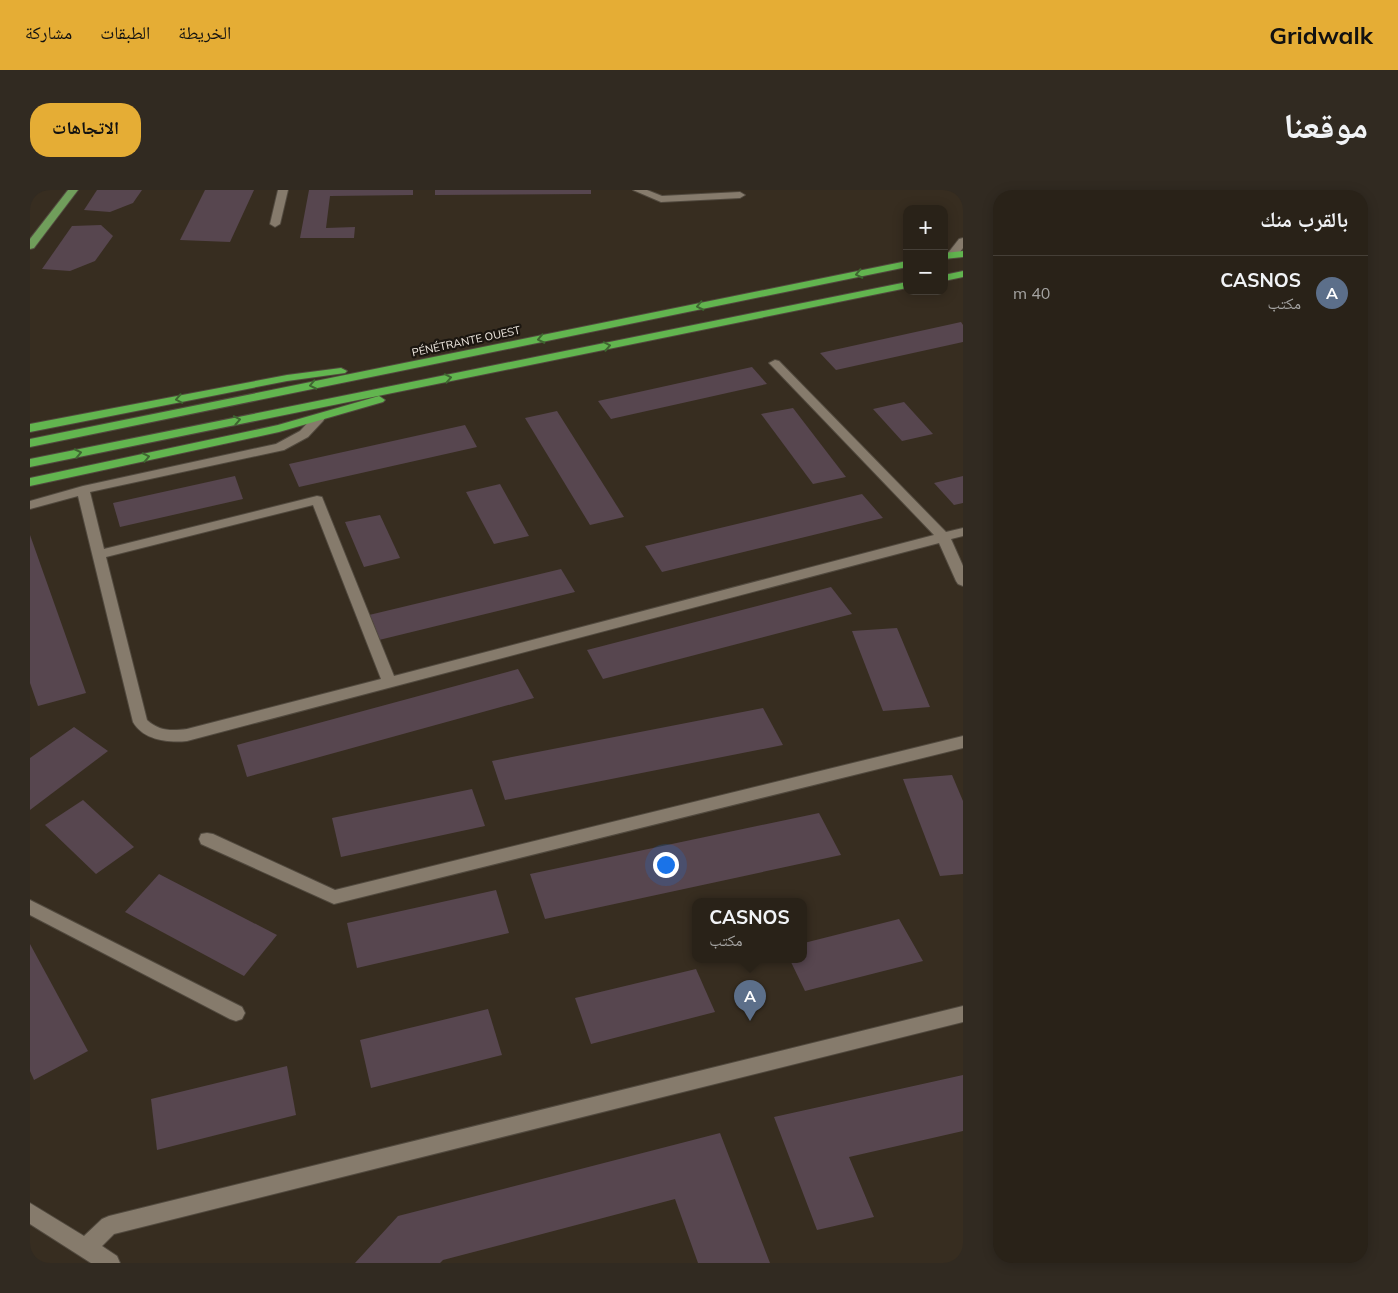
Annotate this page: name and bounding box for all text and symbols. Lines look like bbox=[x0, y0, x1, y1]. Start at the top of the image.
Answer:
text: Gridwalk bbox=[1269, 20, 1373, 50]
text: مشاركة bbox=[25, 21, 72, 44]
text: الطبقات bbox=[100, 21, 150, 44]
text: الخريطة bbox=[178, 21, 231, 44]
button: الاتجاهات bbox=[30, 103, 141, 157]
text: موقعنا bbox=[1283, 103, 1368, 147]
map controls bbox=[903, 205, 948, 295]
button: + bbox=[903, 205, 948, 250]
text: بالقرب منك bbox=[1260, 206, 1348, 232]
button: − bbox=[903, 250, 948, 295]
one-way arrow bbox=[855, 268, 863, 278]
text: CASNOS bbox=[1220, 268, 1301, 292]
text: 40 m bbox=[1013, 283, 1050, 303]
text: A bbox=[1326, 283, 1338, 303]
text: مكتب bbox=[1268, 293, 1301, 313]
one-way arrow bbox=[695, 301, 704, 311]
street label: PÉNÉTRANTE OUEST bbox=[410, 323, 522, 359]
one-way arrow bbox=[536, 333, 545, 344]
one-way arrow bbox=[603, 341, 611, 351]
one-way arrow bbox=[443, 373, 452, 384]
one-way arrow bbox=[308, 380, 317, 390]
one-way arrow bbox=[175, 393, 183, 403]
one-way arrow bbox=[232, 415, 241, 426]
one-way arrow bbox=[73, 448, 82, 459]
one-way arrow bbox=[142, 452, 151, 463]
your location bbox=[653, 852, 679, 878]
popup bbox=[692, 898, 807, 963]
text: CASNOS bbox=[709, 905, 790, 929]
text: مكتب bbox=[709, 930, 743, 950]
pin: A bbox=[734, 980, 766, 1021]

